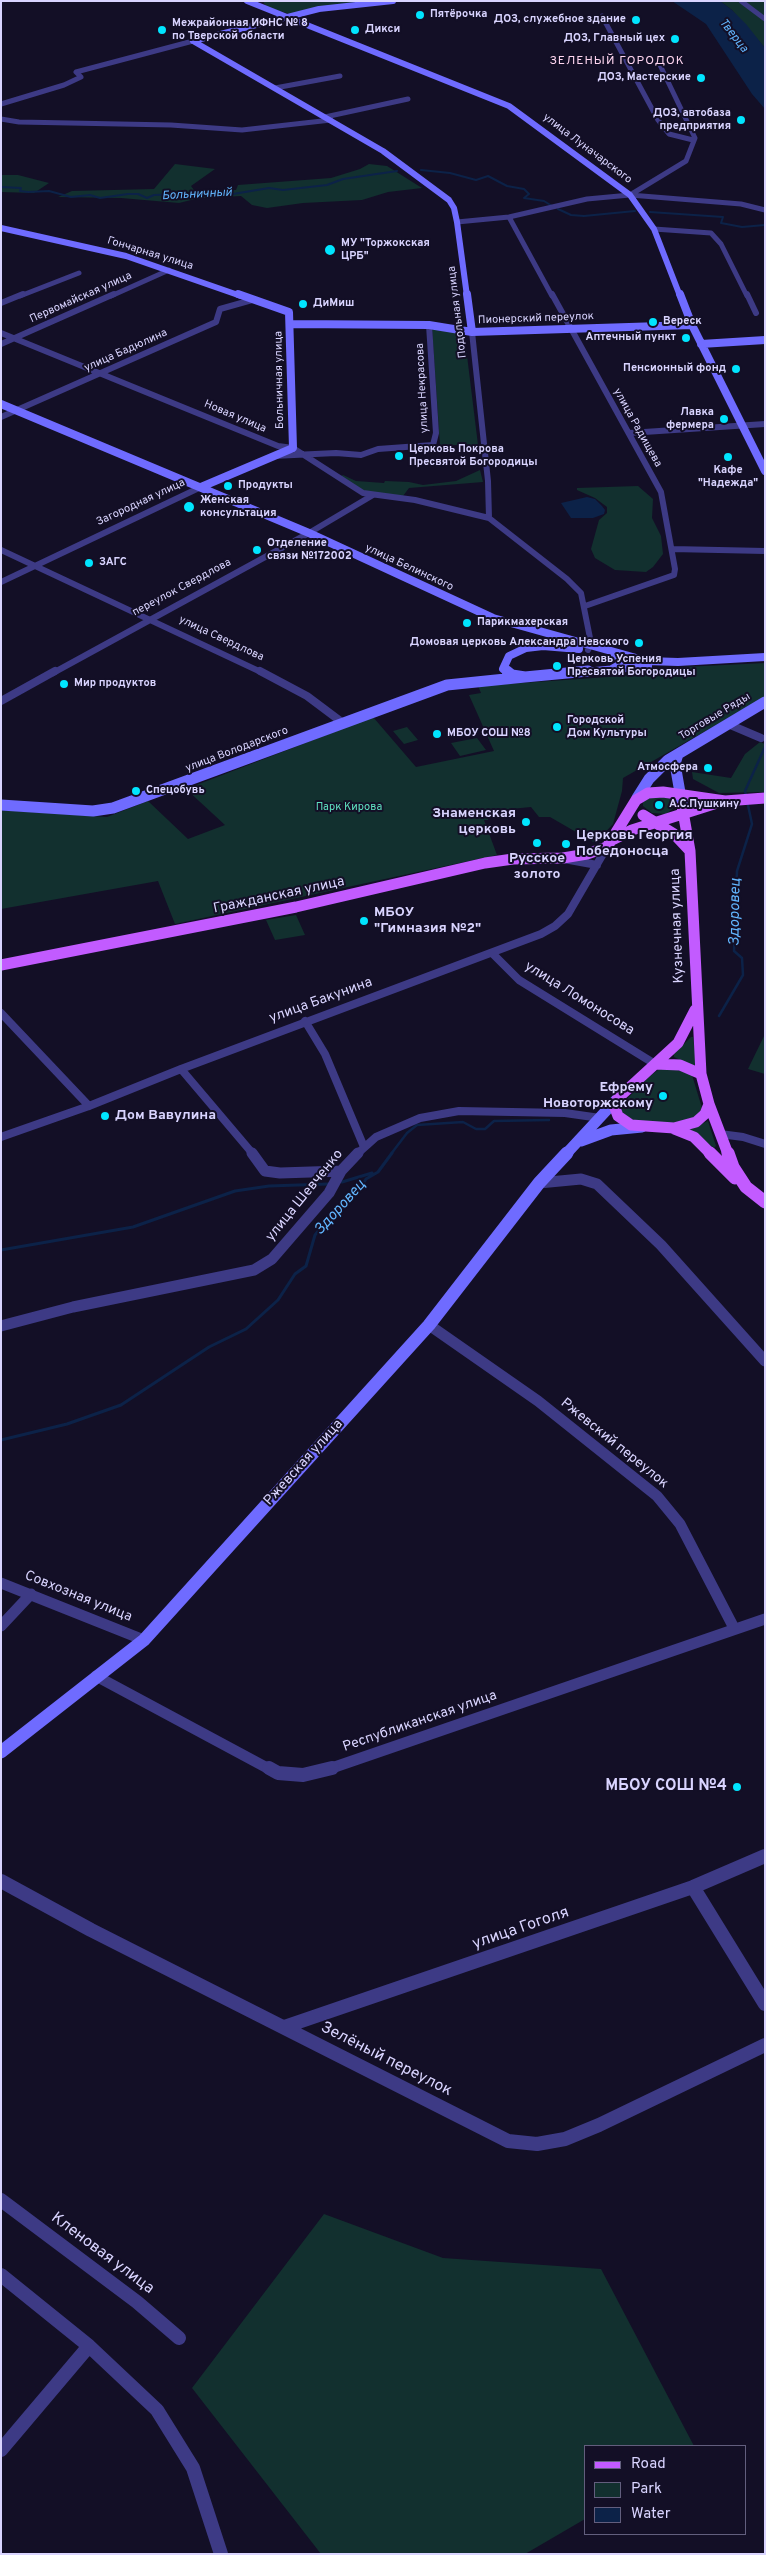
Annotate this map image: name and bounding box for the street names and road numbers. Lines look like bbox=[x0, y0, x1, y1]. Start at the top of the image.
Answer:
street label: улица Луначарского bbox=[540, 111, 634, 187]
street label: Гончарная улица bbox=[105, 235, 195, 273]
street label: Подольная улица bbox=[446, 265, 470, 359]
street label: Первомайская улица bbox=[28, 270, 134, 326]
street label: Пионерский переулок bbox=[478, 310, 594, 328]
street label: улица Бадюлина bbox=[82, 327, 170, 375]
street label: Больничная улица bbox=[273, 331, 287, 429]
street label: улица Некрасова bbox=[414, 343, 432, 433]
street label: улица Радищева bbox=[610, 386, 664, 470]
street label: Новая улица bbox=[202, 398, 268, 436]
street label: Загородная улица bbox=[95, 477, 187, 529]
street label: улица Белинского bbox=[363, 542, 455, 594]
street label: переулок Свердлова bbox=[130, 556, 234, 620]
street label: улица Свердлова bbox=[176, 614, 266, 664]
street label: Торговые Ряды bbox=[677, 691, 753, 743]
street label: улица Володарского bbox=[184, 724, 290, 776]
street label: Кузнечная улица bbox=[668, 868, 688, 984]
street label: Гражданская улица bbox=[212, 874, 346, 918]
street label: улица Ломоносова bbox=[521, 958, 637, 1040]
street label: улица Бакунина bbox=[267, 975, 375, 1027]
street label: улица Шевченко bbox=[263, 1147, 347, 1245]
street label: Ржевский переулок bbox=[557, 1395, 671, 1493]
street label: Ржевская улица bbox=[261, 1417, 347, 1509]
street label: Совхозная улица bbox=[22, 1568, 134, 1626]
street label: Республиканская улица bbox=[341, 1688, 499, 1756]
street label: улица Гоголя bbox=[470, 1903, 572, 1955]
street label: Зелёный переулок bbox=[317, 2019, 455, 2101]
street label: Кленовая улица bbox=[47, 2209, 157, 2299]

